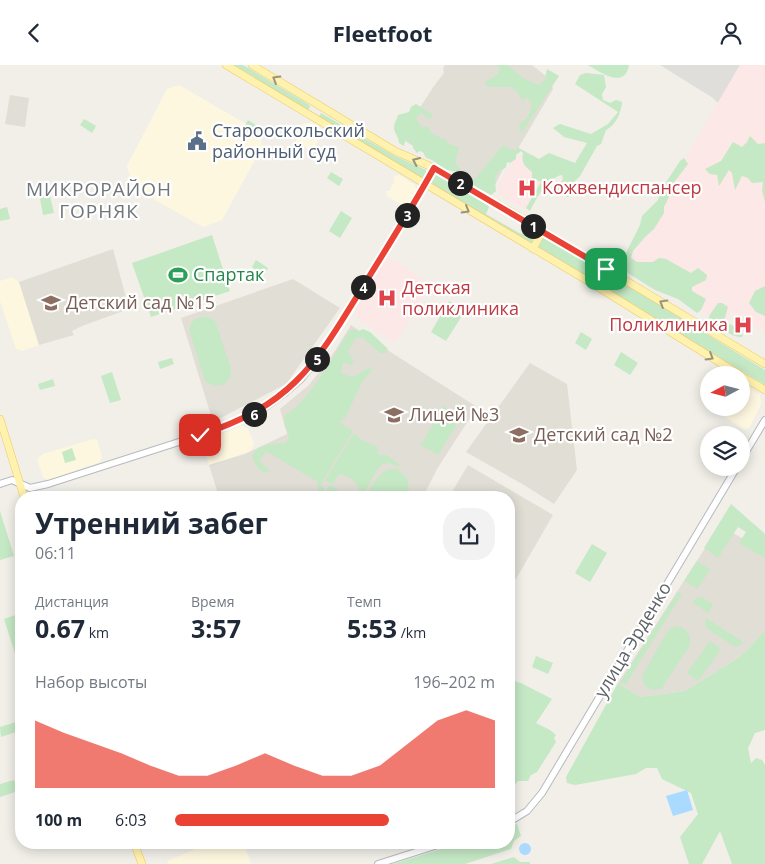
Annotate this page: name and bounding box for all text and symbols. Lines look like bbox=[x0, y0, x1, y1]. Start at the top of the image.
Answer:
text: Fleetfoot bbox=[333, 18, 432, 48]
icon: back bbox=[20, 19, 48, 47]
icon: person bbox=[717, 19, 745, 47]
one-way arrow bbox=[273, 76, 282, 86]
place label: Старооскольский районный суд bbox=[212, 118, 365, 163]
public building icon: Старооскольский районный суд bbox=[186, 130, 208, 152]
one-way arrow bbox=[413, 157, 422, 167]
pin: 2 bbox=[448, 171, 472, 195]
text: 2 bbox=[456, 174, 465, 193]
place label: Кожвендиспансер bbox=[542, 175, 702, 199]
district label: МИКРОРАЙОН ГОРНЯК bbox=[26, 176, 172, 224]
hospital icon: Кожвендиспансер bbox=[516, 177, 538, 199]
pin: 3 bbox=[394, 203, 420, 227]
one-way arrow bbox=[461, 203, 470, 213]
text: 3 bbox=[403, 206, 412, 225]
pin: 1 bbox=[520, 213, 546, 239]
text: 1 bbox=[529, 217, 538, 236]
pin bbox=[585, 248, 627, 290]
icon: arrive bbox=[592, 255, 620, 283]
place label: Спартак bbox=[193, 262, 265, 286]
sports icon: Спартак bbox=[167, 264, 189, 286]
pin: 4 bbox=[350, 275, 376, 299]
place label: Детская поликлиника bbox=[402, 275, 519, 320]
text: 4 bbox=[359, 278, 368, 297]
hospital icon: Детская поликлиника bbox=[376, 287, 398, 309]
place label: Детский сад №15 bbox=[66, 290, 215, 314]
school or university icon: Детский сад №15 bbox=[40, 292, 62, 314]
one-way arrow bbox=[660, 299, 669, 309]
place label: Поликлиника bbox=[609, 312, 728, 336]
hospital icon: Поликлиника bbox=[732, 314, 754, 336]
pin: 5 bbox=[304, 347, 330, 371]
text: 5 bbox=[313, 350, 322, 369]
one-way arrow bbox=[705, 351, 714, 361]
north arrow bbox=[700, 366, 750, 416]
map controls bbox=[700, 366, 750, 476]
pin: 6 bbox=[242, 401, 266, 427]
place label: Лицей №3 bbox=[409, 402, 499, 426]
school or university icon: Лицей №3 bbox=[383, 404, 405, 426]
text: 6 bbox=[250, 405, 259, 424]
pin bbox=[179, 414, 221, 456]
icon: check bbox=[186, 421, 214, 449]
place label: Детский сад №2 bbox=[534, 422, 673, 446]
school or university icon: Детский сад №2 bbox=[508, 424, 530, 446]
button: layers bbox=[700, 426, 750, 476]
text: Утренний забег bbox=[35, 504, 268, 542]
button: share bbox=[443, 508, 495, 560]
text: 06:11 bbox=[35, 542, 76, 564]
street label: улица Эрденко bbox=[588, 577, 676, 702]
text: Дистанция bbox=[35, 592, 109, 611]
text: Время bbox=[191, 592, 235, 611]
text: Темп bbox=[347, 592, 382, 611]
text: 0.67 bbox=[35, 611, 85, 645]
text: 3:57 bbox=[191, 611, 241, 645]
text: 5:53 bbox=[347, 611, 397, 645]
text: km bbox=[85, 623, 109, 642]
text: /km bbox=[397, 623, 426, 642]
text: Набор высоты bbox=[35, 671, 147, 693]
text: 196–202 m bbox=[413, 671, 495, 693]
text: 100 m bbox=[35, 809, 82, 831]
text: 6:03 bbox=[115, 809, 147, 831]

